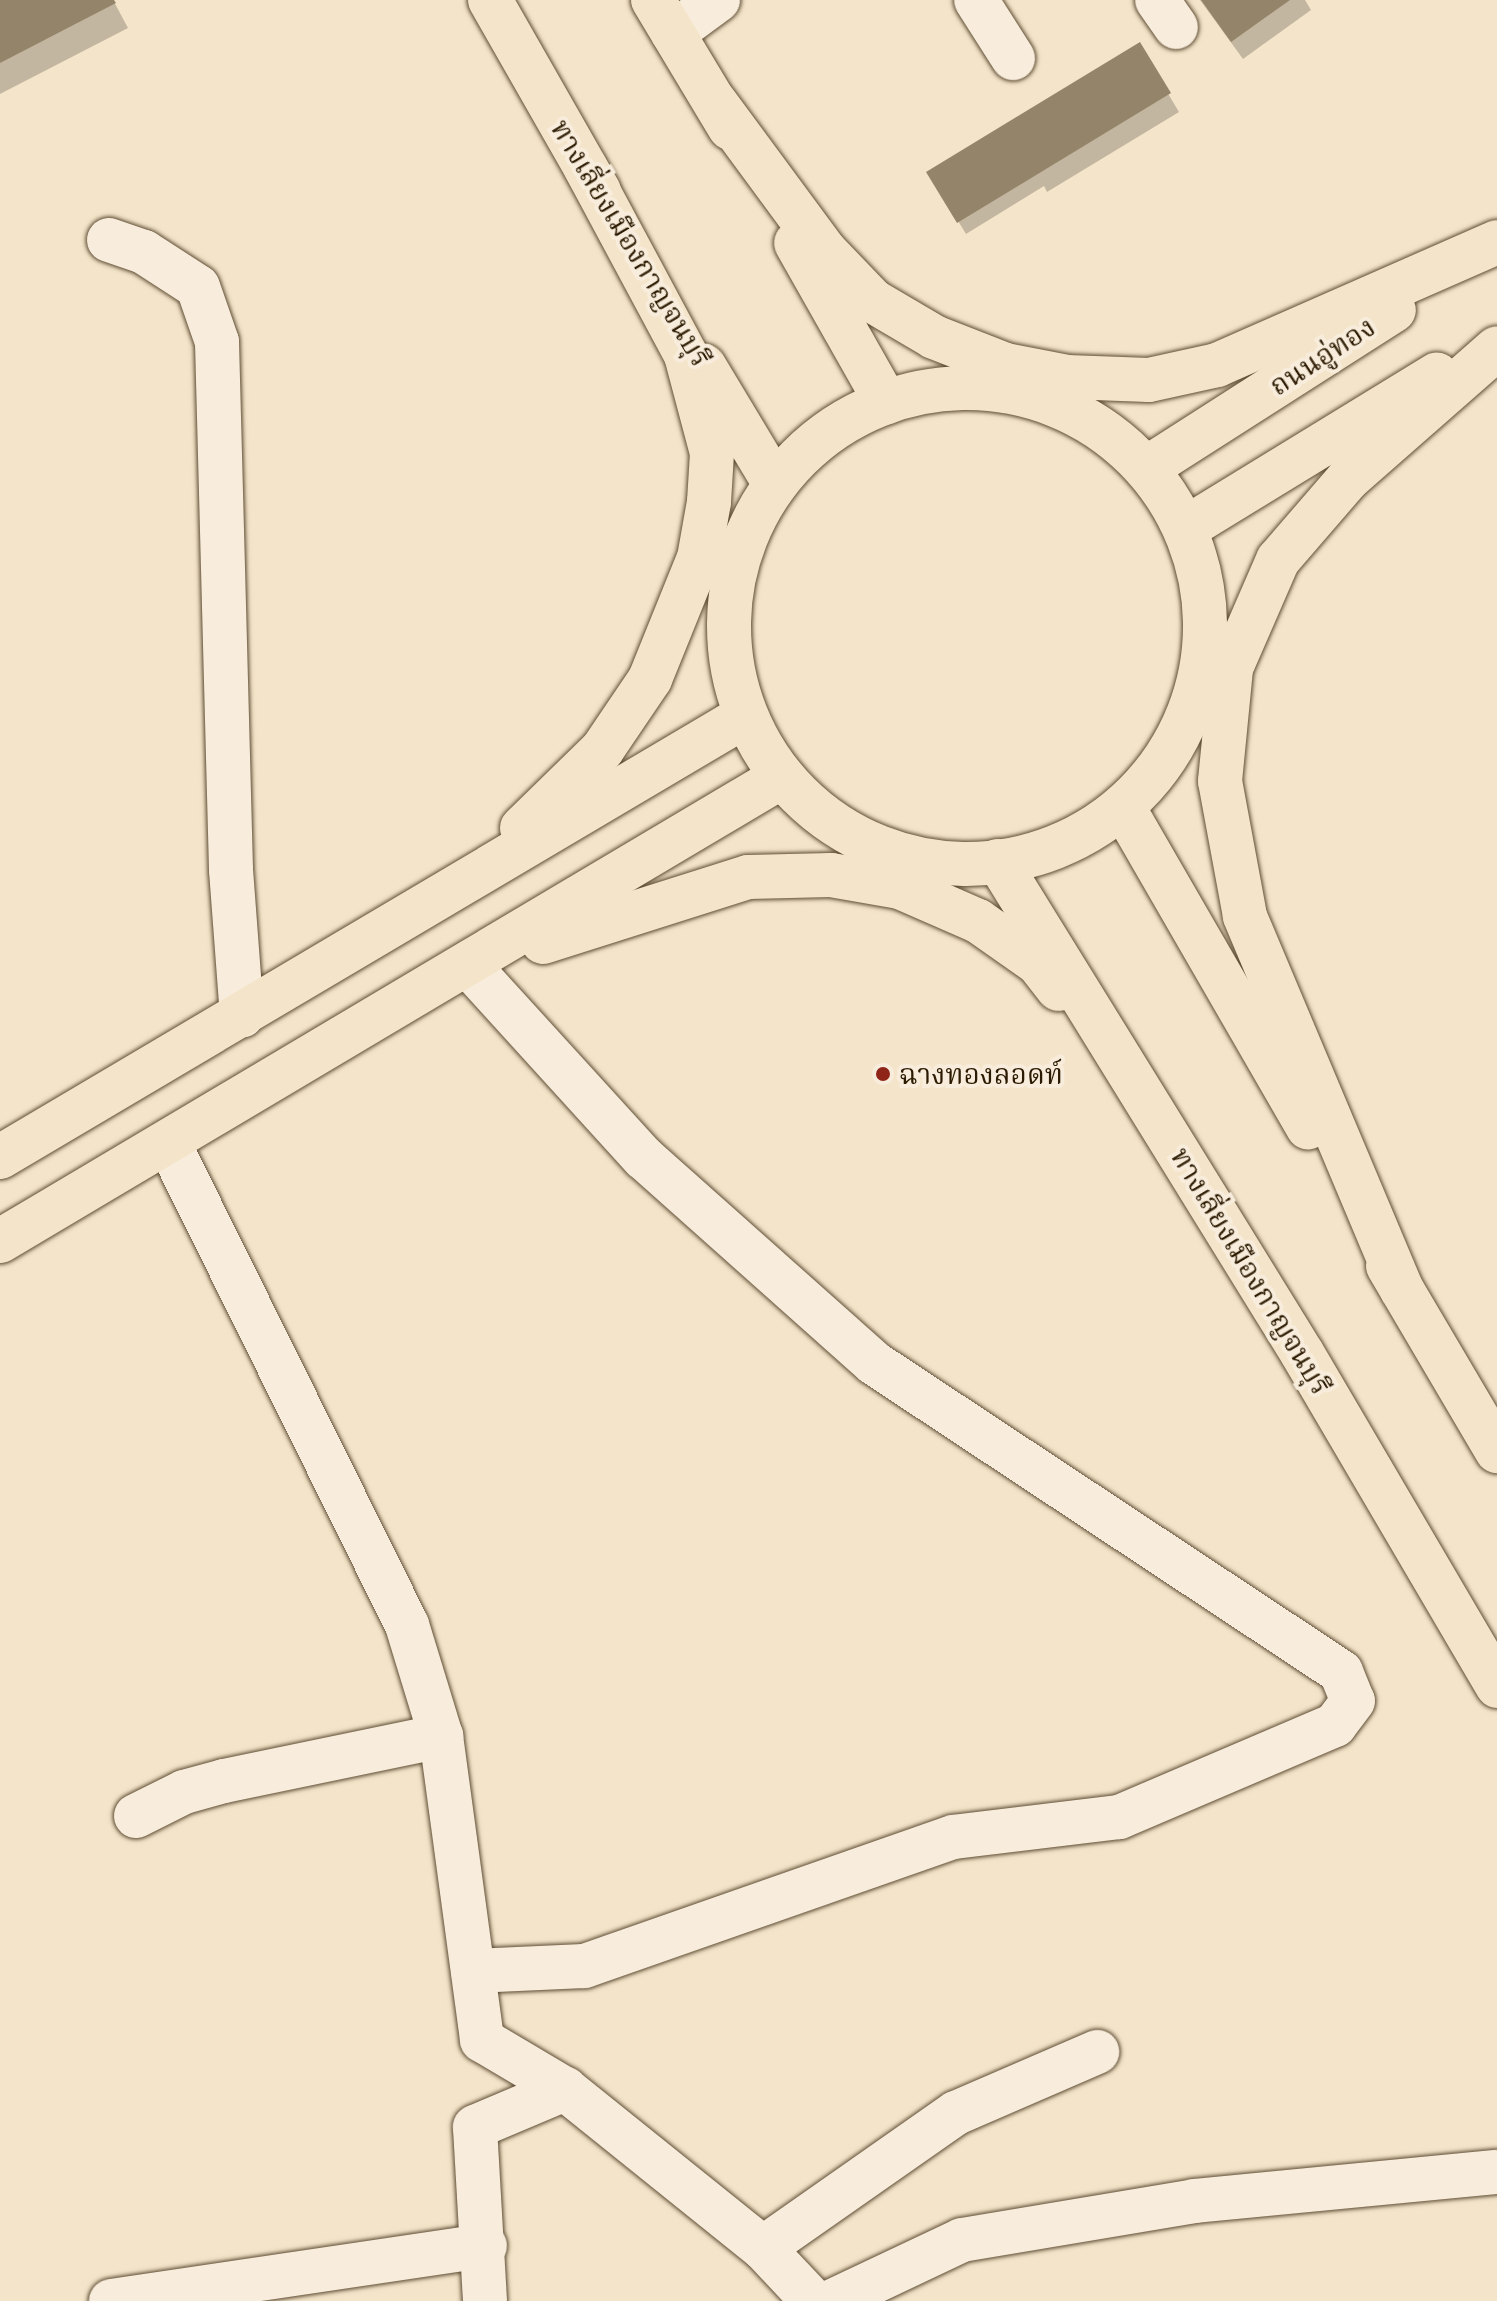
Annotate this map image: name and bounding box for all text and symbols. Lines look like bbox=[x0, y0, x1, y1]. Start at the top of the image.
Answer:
street label: ทางเลี่ยงเมืองกาญจนบุรี bbox=[544, 113, 718, 373]
street label: ถนนอู่ทอง bbox=[1263, 310, 1381, 402]
place label: ฉางทองลอดท์ bbox=[899, 1057, 1063, 1091]
marker: ฉางทองลอดท์ bbox=[874, 1065, 892, 1083]
street label: ทางเลี่ยงเมืองกาญจนบุรี bbox=[1164, 1141, 1338, 1401]

